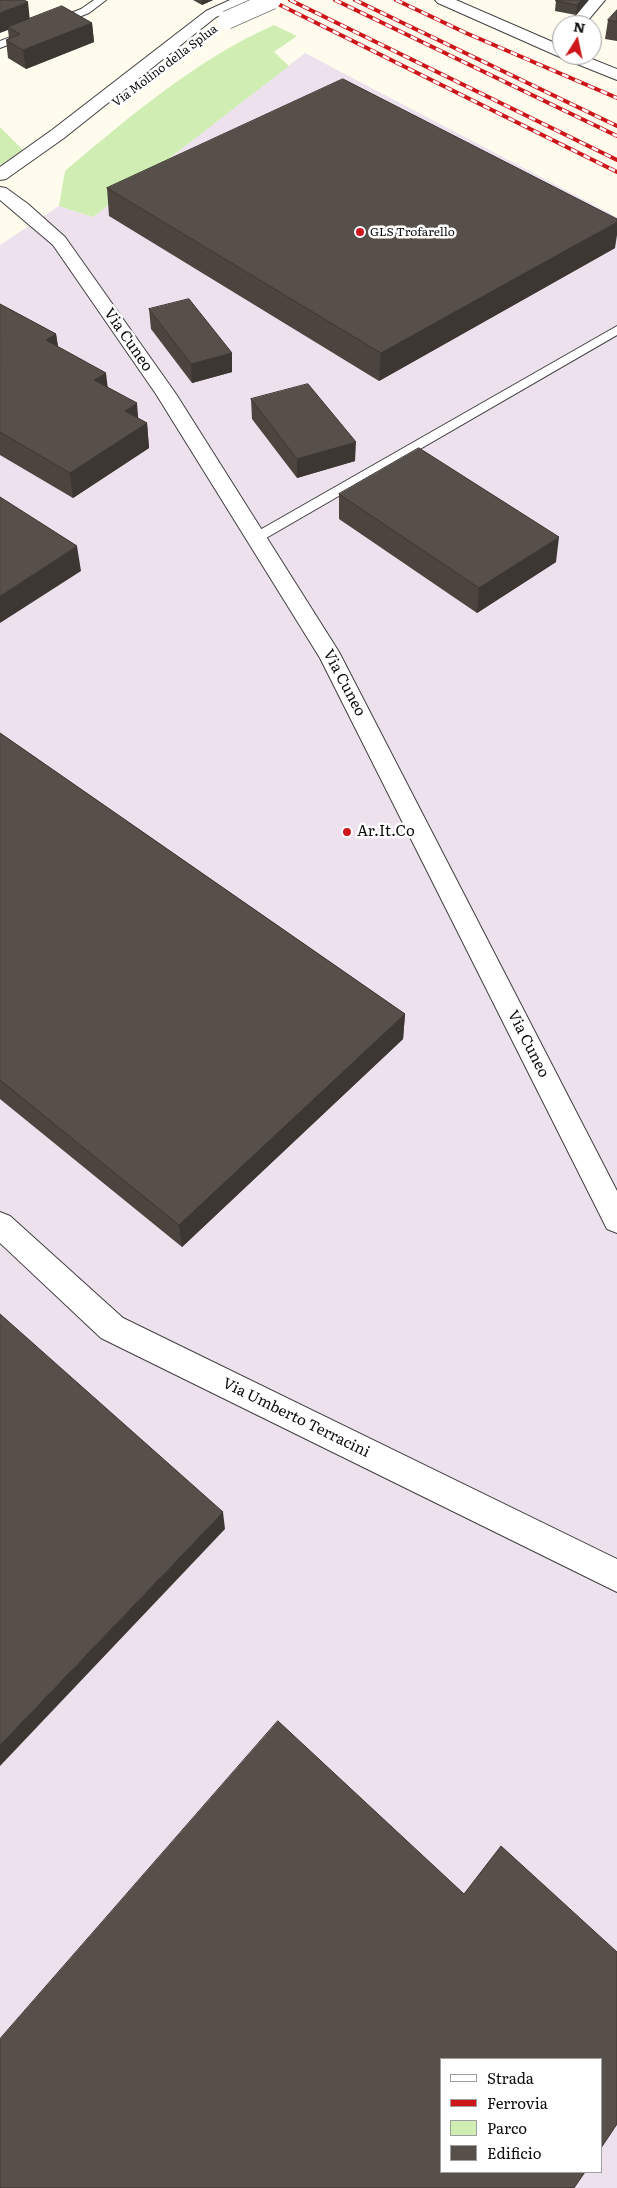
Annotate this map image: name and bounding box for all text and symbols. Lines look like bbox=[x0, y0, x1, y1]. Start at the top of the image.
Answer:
north arrow bbox=[552, 15, 602, 65]
text: N bbox=[572, 15, 587, 37]
street label: Via Molino della Splua bbox=[110, 22, 220, 110]
place label: GLS Trofarello bbox=[370, 225, 455, 239]
marker: GLS Trofarello bbox=[354, 226, 366, 238]
street label: Via Cuneo bbox=[100, 305, 156, 375]
street label: Via Cuneo bbox=[319, 646, 369, 720]
place label: Ar.It.Co bbox=[357, 823, 415, 841]
marker: Ar.It.Co bbox=[341, 826, 353, 838]
street label: Via Cuneo bbox=[503, 1007, 553, 1081]
street label: Via Umberto Terracini bbox=[219, 1374, 373, 1462]
legend bbox=[440, 2058, 602, 2173]
text: Strada bbox=[487, 2066, 534, 2089]
text: Ferrovia bbox=[487, 2091, 548, 2114]
text: Parco bbox=[487, 2116, 527, 2139]
text: Edificio bbox=[487, 2141, 542, 2164]

